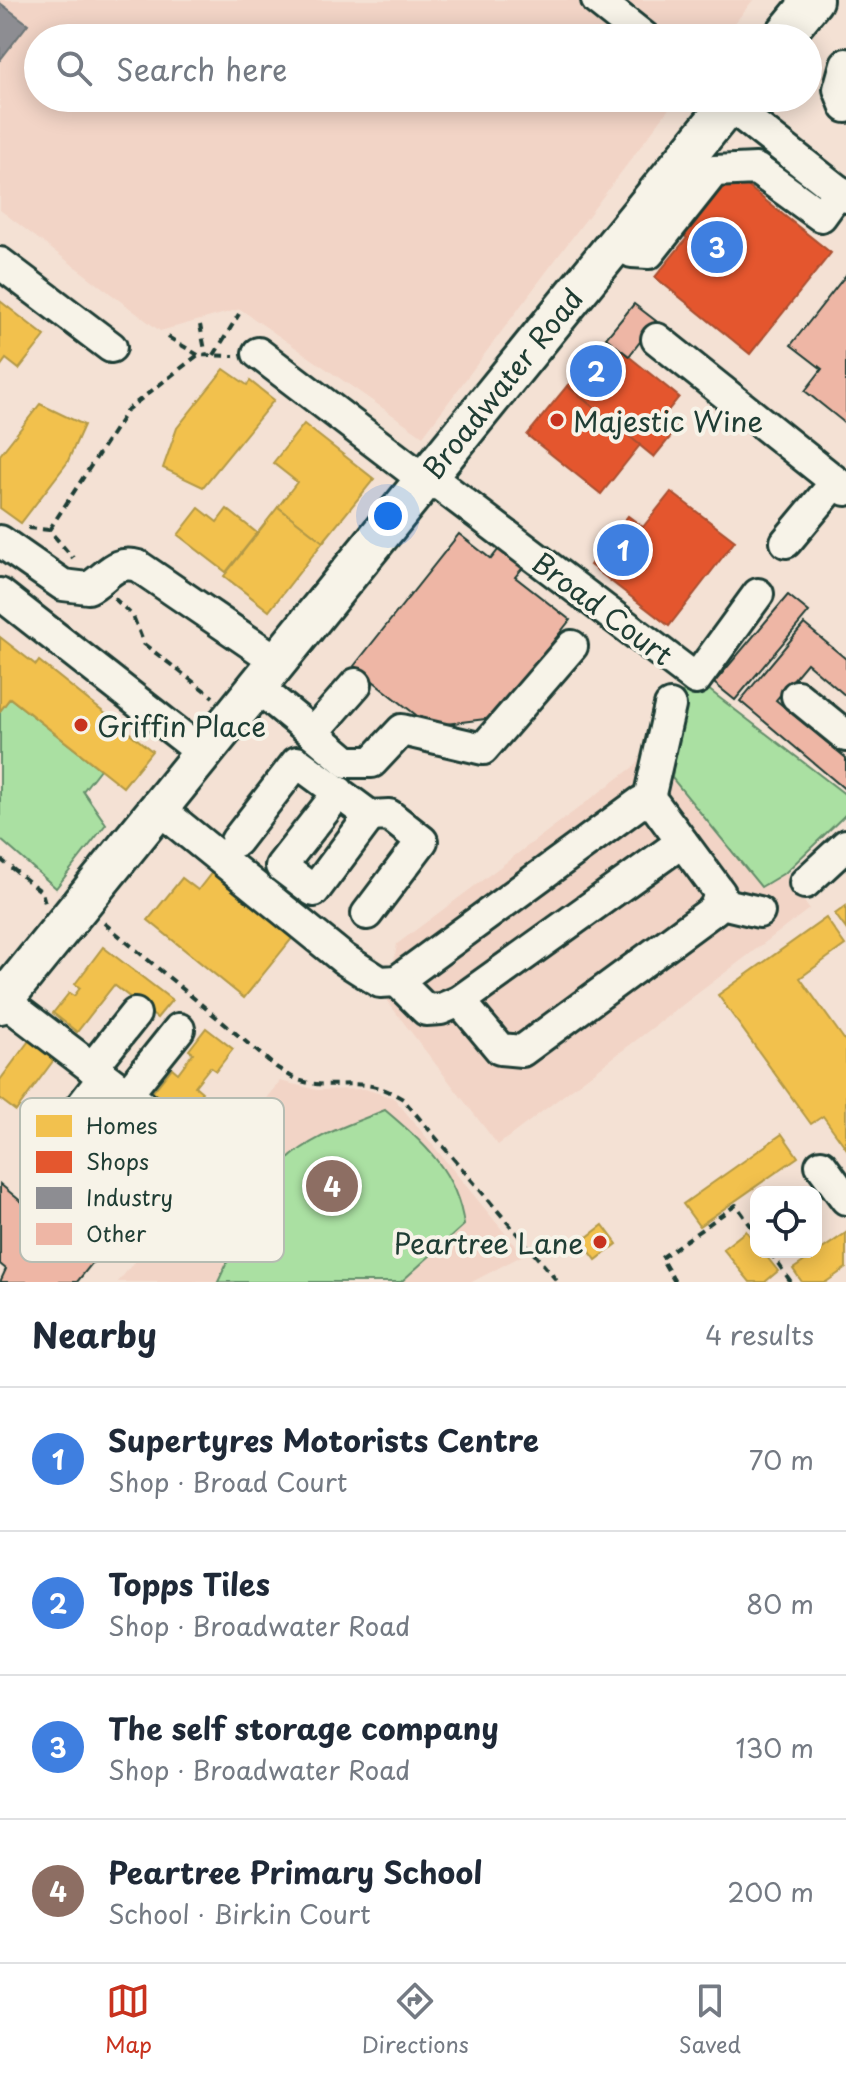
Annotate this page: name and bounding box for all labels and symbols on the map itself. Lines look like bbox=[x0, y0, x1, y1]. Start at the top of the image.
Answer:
pin: 3 bbox=[691, 217, 743, 277]
street label: Broadwater Road bbox=[411, 278, 593, 488]
pin: 2 bbox=[570, 341, 622, 401]
place label: Majestic Wine bbox=[573, 399, 763, 442]
marker: Majestic Wine bbox=[548, 411, 566, 429]
your location bbox=[368, 496, 408, 536]
pin: 1 bbox=[597, 520, 649, 580]
street label: Broad Court bbox=[524, 541, 682, 675]
place label: Griffin Place bbox=[97, 704, 266, 747]
marker: Griffin Place bbox=[72, 716, 90, 734]
legend bbox=[20, 1098, 284, 1262]
text: Homes bbox=[86, 1108, 157, 1141]
text: Shops bbox=[86, 1144, 149, 1177]
pin: 4 bbox=[306, 1156, 358, 1216]
text: Industry bbox=[86, 1180, 173, 1213]
text: Other bbox=[86, 1216, 147, 1249]
place label: Peartree Lane bbox=[394, 1221, 584, 1264]
marker: Peartree Lane bbox=[591, 1233, 609, 1251]

